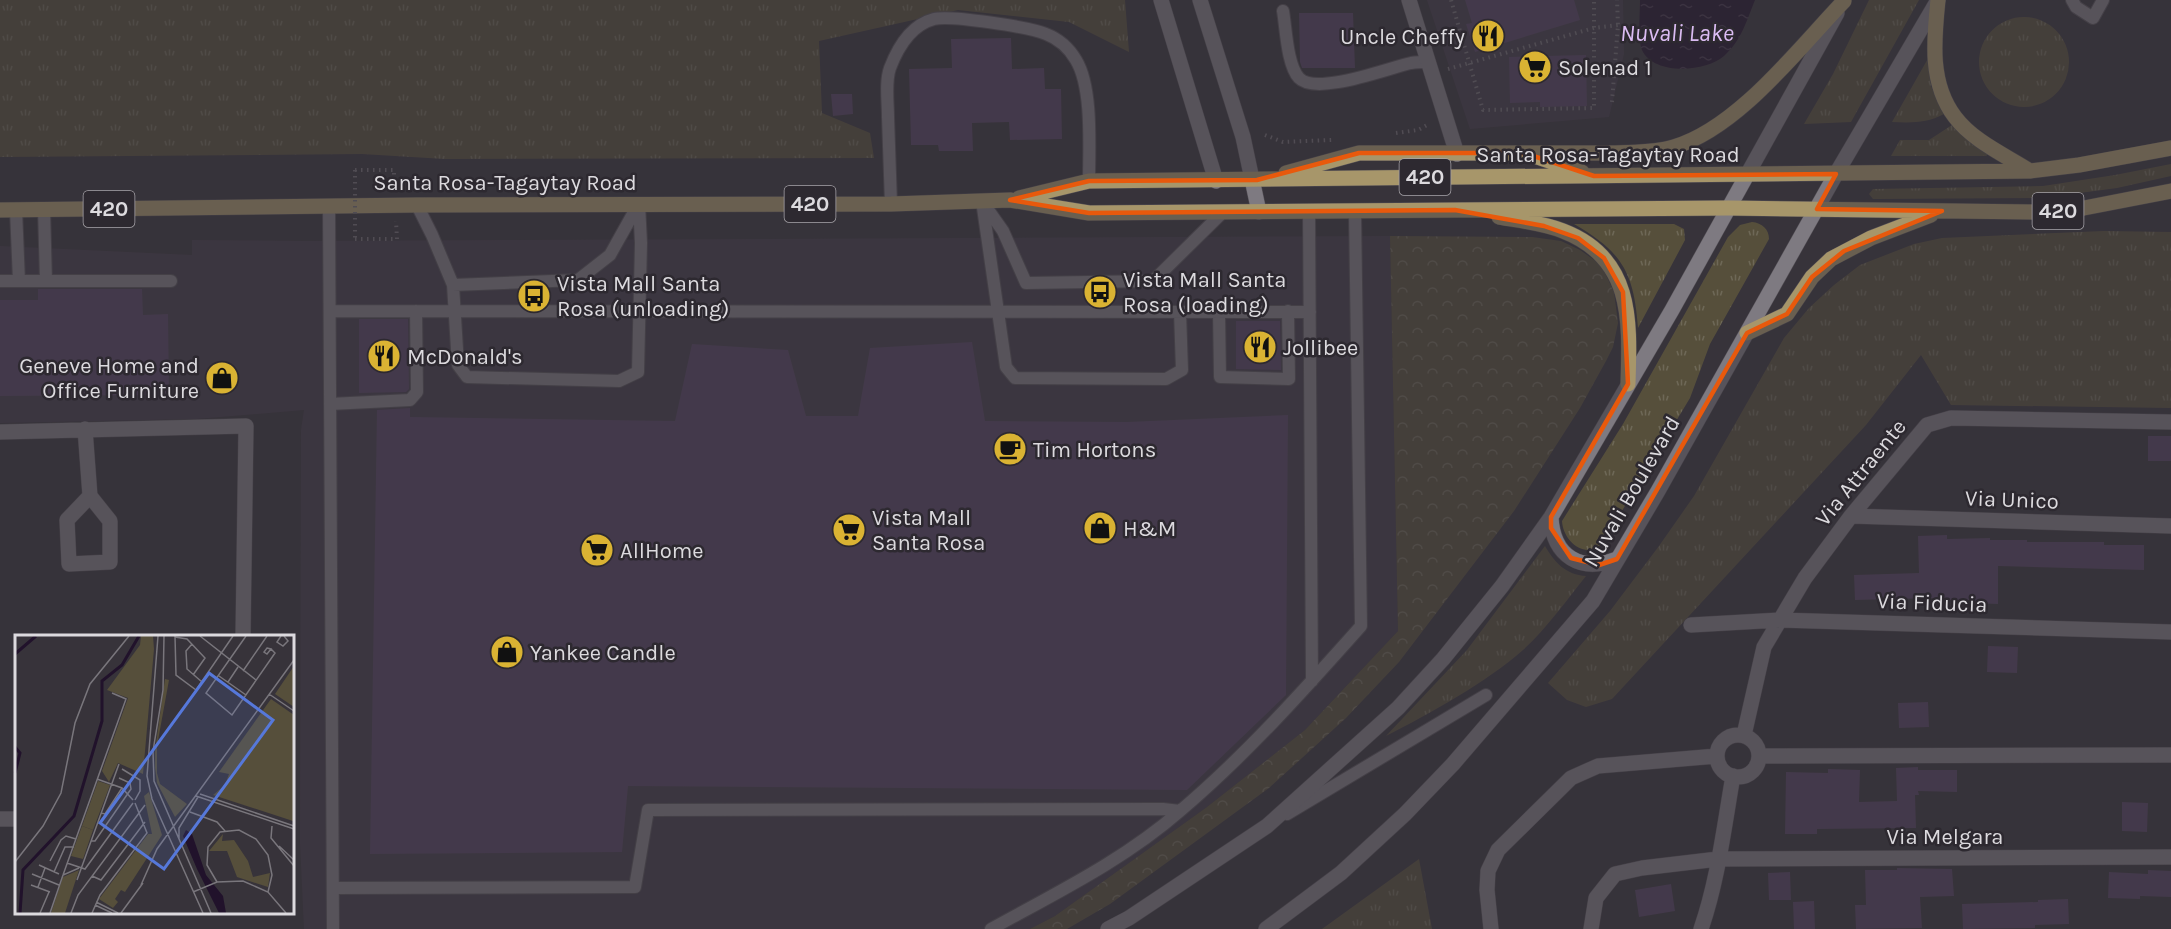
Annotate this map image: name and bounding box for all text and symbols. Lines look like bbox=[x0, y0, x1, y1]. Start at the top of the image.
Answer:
restaurant icon: Uncle Cheffy bbox=[1470, 18, 1506, 54]
water label: Nuvali Lake bbox=[1620, 19, 1734, 47]
place label: Uncle Cheffy bbox=[1340, 24, 1465, 50]
supermarket icon: Solenad 1 bbox=[1517, 49, 1553, 85]
place label: Solenad 1 bbox=[1558, 55, 1652, 81]
street label: Santa Rosa-Tagaytay Road bbox=[1476, 142, 1740, 168]
road number: 420 bbox=[1400, 159, 1450, 195]
street label: Santa Rosa-Tagaytay Road bbox=[373, 170, 637, 196]
road number: 420 bbox=[784, 186, 836, 222]
road number: 420 bbox=[84, 191, 134, 227]
road number: 420 bbox=[2032, 193, 2084, 229]
place label: Vista Mall Santa Rosa (loading) bbox=[1123, 267, 1286, 318]
place label: Vista Mall Santa Rosa (unloading) bbox=[557, 271, 729, 322]
bus stop icon: Vista Mall Santa Rosa (loading) bbox=[1082, 274, 1118, 310]
bus stop icon: Vista Mall Santa Rosa (unloading) bbox=[516, 278, 552, 314]
restaurant icon: Jollibee bbox=[1242, 329, 1278, 365]
place label: Jollibee bbox=[1283, 335, 1358, 361]
restaurant icon: McDonald's bbox=[366, 338, 402, 374]
place label: McDonald's bbox=[407, 344, 523, 370]
place label: Geneve Home and Office Furniture bbox=[19, 353, 199, 404]
shop icon: Geneve Home and Office Furniture bbox=[204, 360, 240, 396]
street label: Nuvali Boulevard bbox=[1578, 411, 1686, 572]
street label: Via Attraente bbox=[1810, 414, 1912, 531]
cafe icon: Tim Hortons bbox=[992, 431, 1028, 467]
place label: Tim Hortons bbox=[1033, 437, 1156, 463]
street label: Via Unico bbox=[1965, 485, 2059, 515]
place label: Vista Mall Santa Rosa bbox=[872, 505, 985, 556]
shop icon: H&M bbox=[1082, 510, 1118, 546]
supermarket icon: Vista Mall Santa Rosa bbox=[831, 512, 867, 548]
place label: H&M bbox=[1123, 516, 1176, 542]
supermarket icon: AllHome bbox=[579, 532, 615, 568]
place label: AllHome bbox=[620, 538, 704, 564]
street label: Via Fiducia bbox=[1876, 588, 1988, 618]
shop icon: Yankee Candle bbox=[489, 634, 525, 670]
inset map bbox=[15, 635, 294, 914]
place label: Yankee Candle bbox=[530, 640, 676, 666]
street label: Via Melgara bbox=[1887, 824, 2003, 850]

